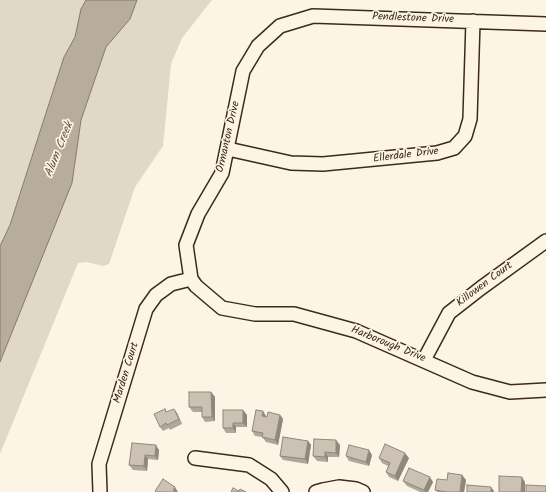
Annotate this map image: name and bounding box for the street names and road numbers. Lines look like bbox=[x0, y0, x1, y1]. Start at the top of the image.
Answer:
street label: Pendlestone Drive bbox=[372, 11, 454, 27]
street label: Ormanton Drive bbox=[214, 100, 244, 174]
street label: Ellerdale Drive bbox=[372, 145, 440, 167]
street label: Killowen Court bbox=[454, 260, 516, 310]
street label: Harborough Drive bbox=[349, 324, 427, 366]
street label: Marden Court bbox=[111, 341, 143, 405]

